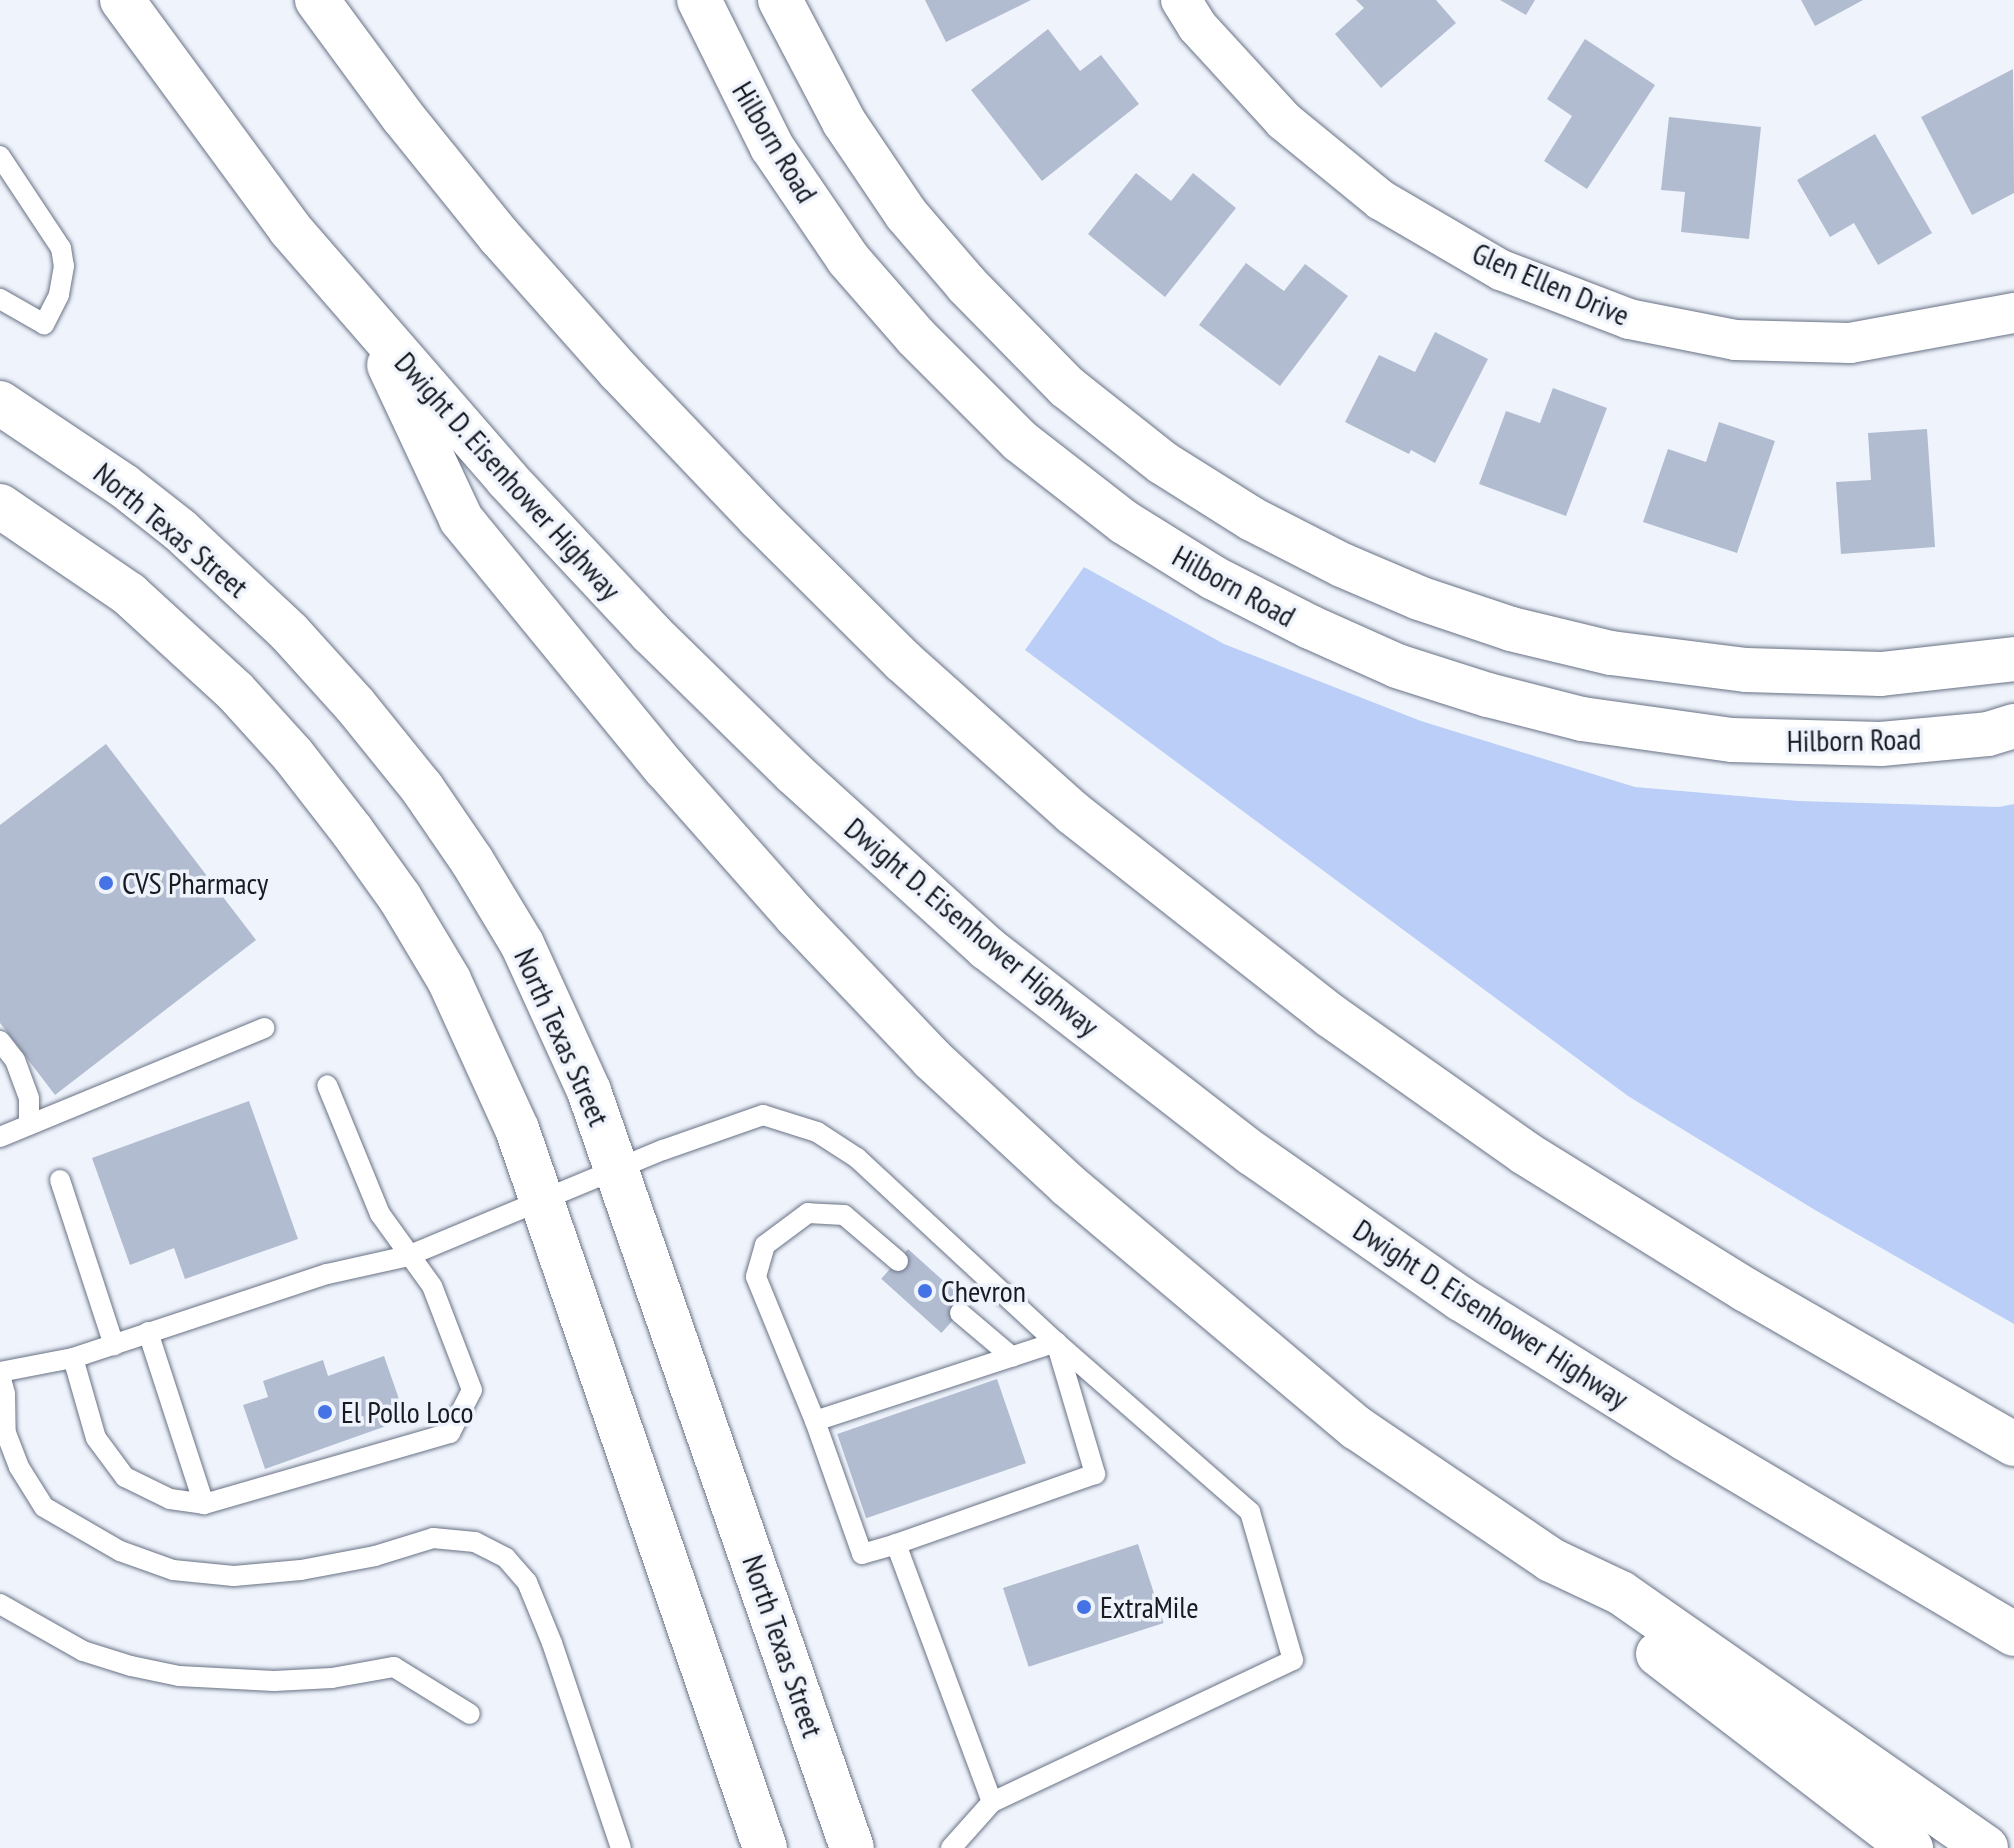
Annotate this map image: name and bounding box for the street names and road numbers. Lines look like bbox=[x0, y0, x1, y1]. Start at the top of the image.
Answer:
street label: Hilborn Road bbox=[725, 75, 825, 209]
street label: Glen Ellen Drive bbox=[1467, 235, 1635, 333]
street label: Dwight D. Eisenhower Highway bbox=[387, 344, 629, 608]
street label: North Texas Street bbox=[86, 455, 256, 605]
street label: Hilborn Road bbox=[1166, 538, 1302, 634]
street label: Hilborn Road bbox=[1786, 721, 1922, 759]
street label: Dwight D. Eisenhower Highway bbox=[837, 810, 1107, 1044]
street label: North Texas Street bbox=[507, 942, 617, 1132]
street label: Dwight D. Eisenhower Highway bbox=[1346, 1211, 1636, 1417]
street label: North Texas Street bbox=[735, 1550, 831, 1742]

